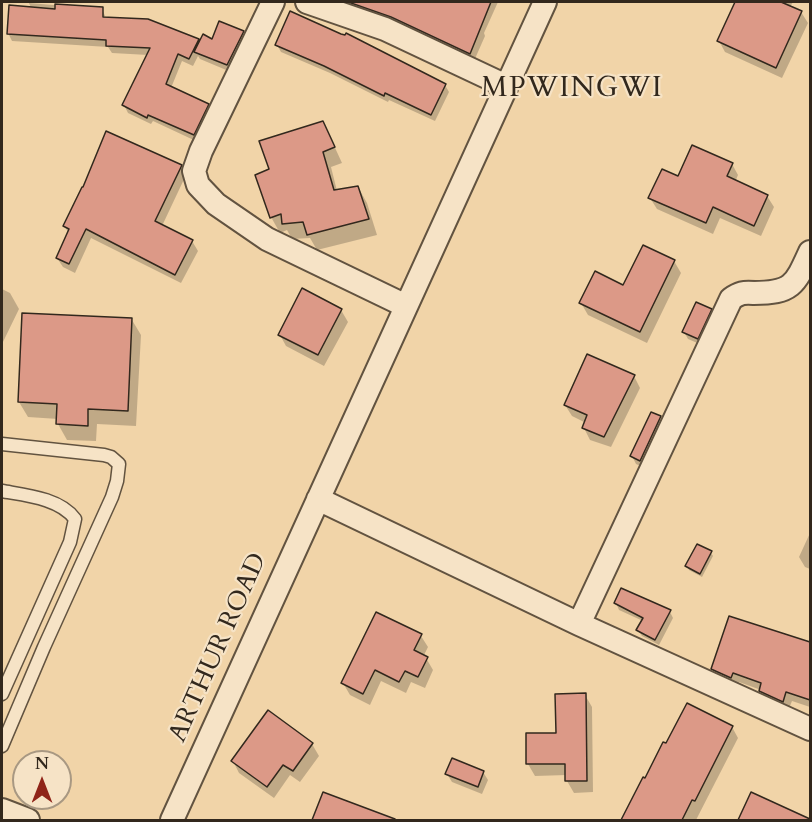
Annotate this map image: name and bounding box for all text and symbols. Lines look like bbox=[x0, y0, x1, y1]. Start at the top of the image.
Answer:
district label: MPWINGWI bbox=[481, 73, 663, 107]
street label: ARTHUR ROAD bbox=[163, 549, 275, 747]
north arrow bbox=[12, 750, 72, 810]
text: N bbox=[35, 753, 49, 775]

